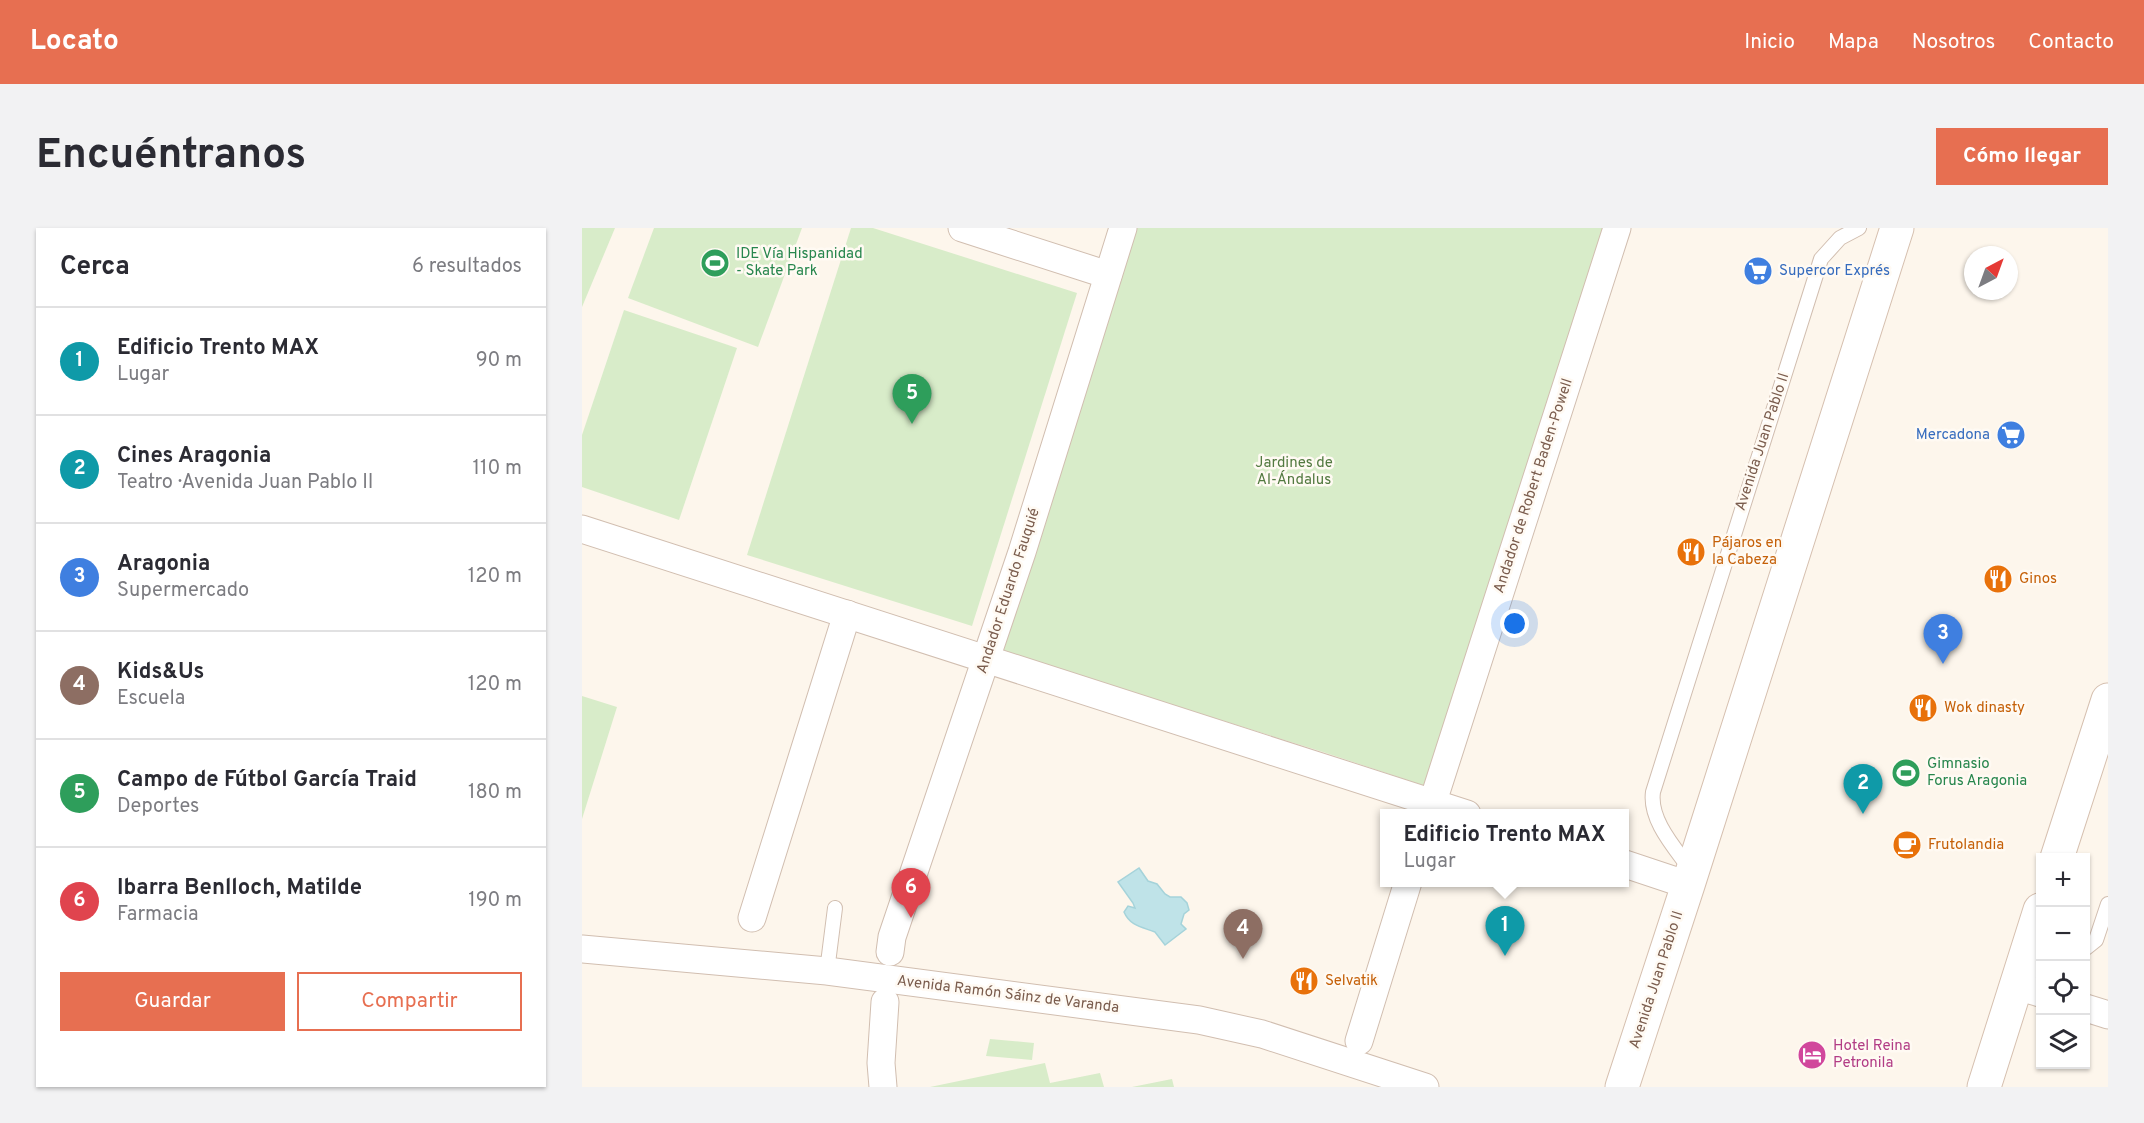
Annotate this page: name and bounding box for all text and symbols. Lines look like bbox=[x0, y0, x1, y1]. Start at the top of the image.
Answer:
text: Locato bbox=[30, 24, 119, 60]
text: Inicio bbox=[1744, 29, 1795, 56]
text: Mapa bbox=[1828, 29, 1879, 56]
text: Nosotros bbox=[1912, 29, 1995, 56]
text: Contacto bbox=[2028, 29, 2114, 56]
button: Cómo llegar bbox=[1936, 128, 2108, 185]
text: Encuéntranos bbox=[36, 130, 306, 183]
place label: IDE Vía Hispanidad - Skate Park bbox=[736, 245, 863, 281]
north arrow bbox=[1964, 246, 2018, 300]
sports icon: IDE Vía Hispanidad - Skate Park bbox=[699, 247, 731, 279]
text: Cerca bbox=[60, 251, 130, 284]
text: 6 resultados bbox=[412, 254, 522, 280]
supermarket icon: Supercor Exprés bbox=[1742, 255, 1774, 287]
place label: Supercor Exprés bbox=[1779, 262, 1890, 281]
text: Edificio Trento MAX bbox=[117, 335, 319, 362]
text: 1 bbox=[76, 348, 84, 374]
text: 90 m bbox=[476, 348, 522, 374]
text: Lugar bbox=[117, 362, 169, 388]
street label: Avenida Juan Pablo II bbox=[1732, 371, 1794, 513]
pin: 5 bbox=[892, 374, 932, 424]
street label: Andador de Robert Baden-Powell bbox=[1490, 376, 1578, 596]
supermarket icon: Mercadona bbox=[1995, 419, 2027, 451]
place label: Mercadona bbox=[1916, 426, 1990, 445]
text: Cines Aragonia bbox=[117, 443, 271, 470]
park label: Jardines de Al-Ándalus bbox=[1255, 454, 1333, 490]
text: 2 bbox=[73, 456, 86, 482]
text: 110 m bbox=[473, 456, 522, 482]
text: Teatro · Avenida Juan Pablo II bbox=[117, 470, 373, 496]
street label: Andador Eduardo Fauquié bbox=[973, 506, 1045, 676]
place label: Pájaros en la Cabeza bbox=[1712, 534, 1782, 570]
restaurant icon: Pájaros en la Cabeza bbox=[1675, 536, 1707, 568]
text: Aragonia bbox=[117, 551, 210, 578]
restaurant icon: Ginos bbox=[1982, 563, 2014, 595]
text: 3 bbox=[74, 564, 86, 590]
text: 120 m bbox=[468, 564, 522, 590]
place label: Ginos bbox=[2019, 570, 2057, 589]
text: Supermercado bbox=[117, 578, 249, 604]
your location bbox=[1500, 609, 1529, 638]
pin: 3 bbox=[1924, 614, 1962, 664]
text: Kids&Us bbox=[117, 659, 204, 686]
text: 4 bbox=[73, 672, 86, 698]
text: 120 m bbox=[468, 672, 522, 698]
text: Escuela bbox=[117, 686, 185, 712]
restaurant icon: Wok dinasty bbox=[1907, 692, 1939, 724]
place label: Wok dinasty bbox=[1944, 699, 2025, 718]
place label: Gimnasio Forus Aragonia bbox=[1927, 755, 2027, 791]
sports icon: Gimnasio Forus Aragonia bbox=[1890, 757, 1922, 789]
pin: 2 bbox=[1844, 764, 1882, 814]
text: Campo de Fútbol García Traid bbox=[117, 767, 417, 794]
text: 5 bbox=[73, 780, 86, 806]
text: 180 m bbox=[468, 780, 522, 806]
text: Deportes bbox=[117, 794, 199, 820]
popup bbox=[1380, 809, 1629, 887]
text: Edificio Trento MAX bbox=[1403, 822, 1606, 849]
cafe icon: Frutolandia bbox=[1891, 829, 1923, 861]
place label: Frutolandia bbox=[1928, 836, 2004, 855]
text: Lugar bbox=[1403, 849, 1456, 875]
map controls bbox=[2036, 853, 2090, 1069]
button: + bbox=[2036, 853, 2090, 907]
pin: 6 bbox=[892, 868, 930, 918]
text: Ibarra Benlloch, Matilde bbox=[117, 875, 362, 902]
text: 6 bbox=[73, 888, 86, 914]
text: 190 m bbox=[468, 888, 522, 914]
text: Farmacia bbox=[117, 902, 199, 928]
pin: 1 bbox=[1486, 906, 1524, 956]
button: − bbox=[2036, 907, 2090, 961]
street label: Avenida Juan Pablo II bbox=[1626, 909, 1688, 1051]
pin: 4 bbox=[1224, 910, 1262, 959]
button: locate bbox=[2036, 961, 2090, 1015]
restaurant icon: Selvatik bbox=[1288, 965, 1320, 997]
button: Guardar bbox=[60, 972, 285, 1031]
button: Compartir bbox=[297, 972, 522, 1031]
street label: Avenida Ramón Sáinz de Varanda bbox=[896, 972, 1120, 1018]
place label: Selvatik bbox=[1325, 972, 1378, 991]
button: layers bbox=[2036, 1015, 2090, 1069]
place label: Hotel Reina Petronila bbox=[1833, 1037, 1911, 1073]
hotel icon: Hotel Reina Petronila bbox=[1796, 1039, 1828, 1071]

